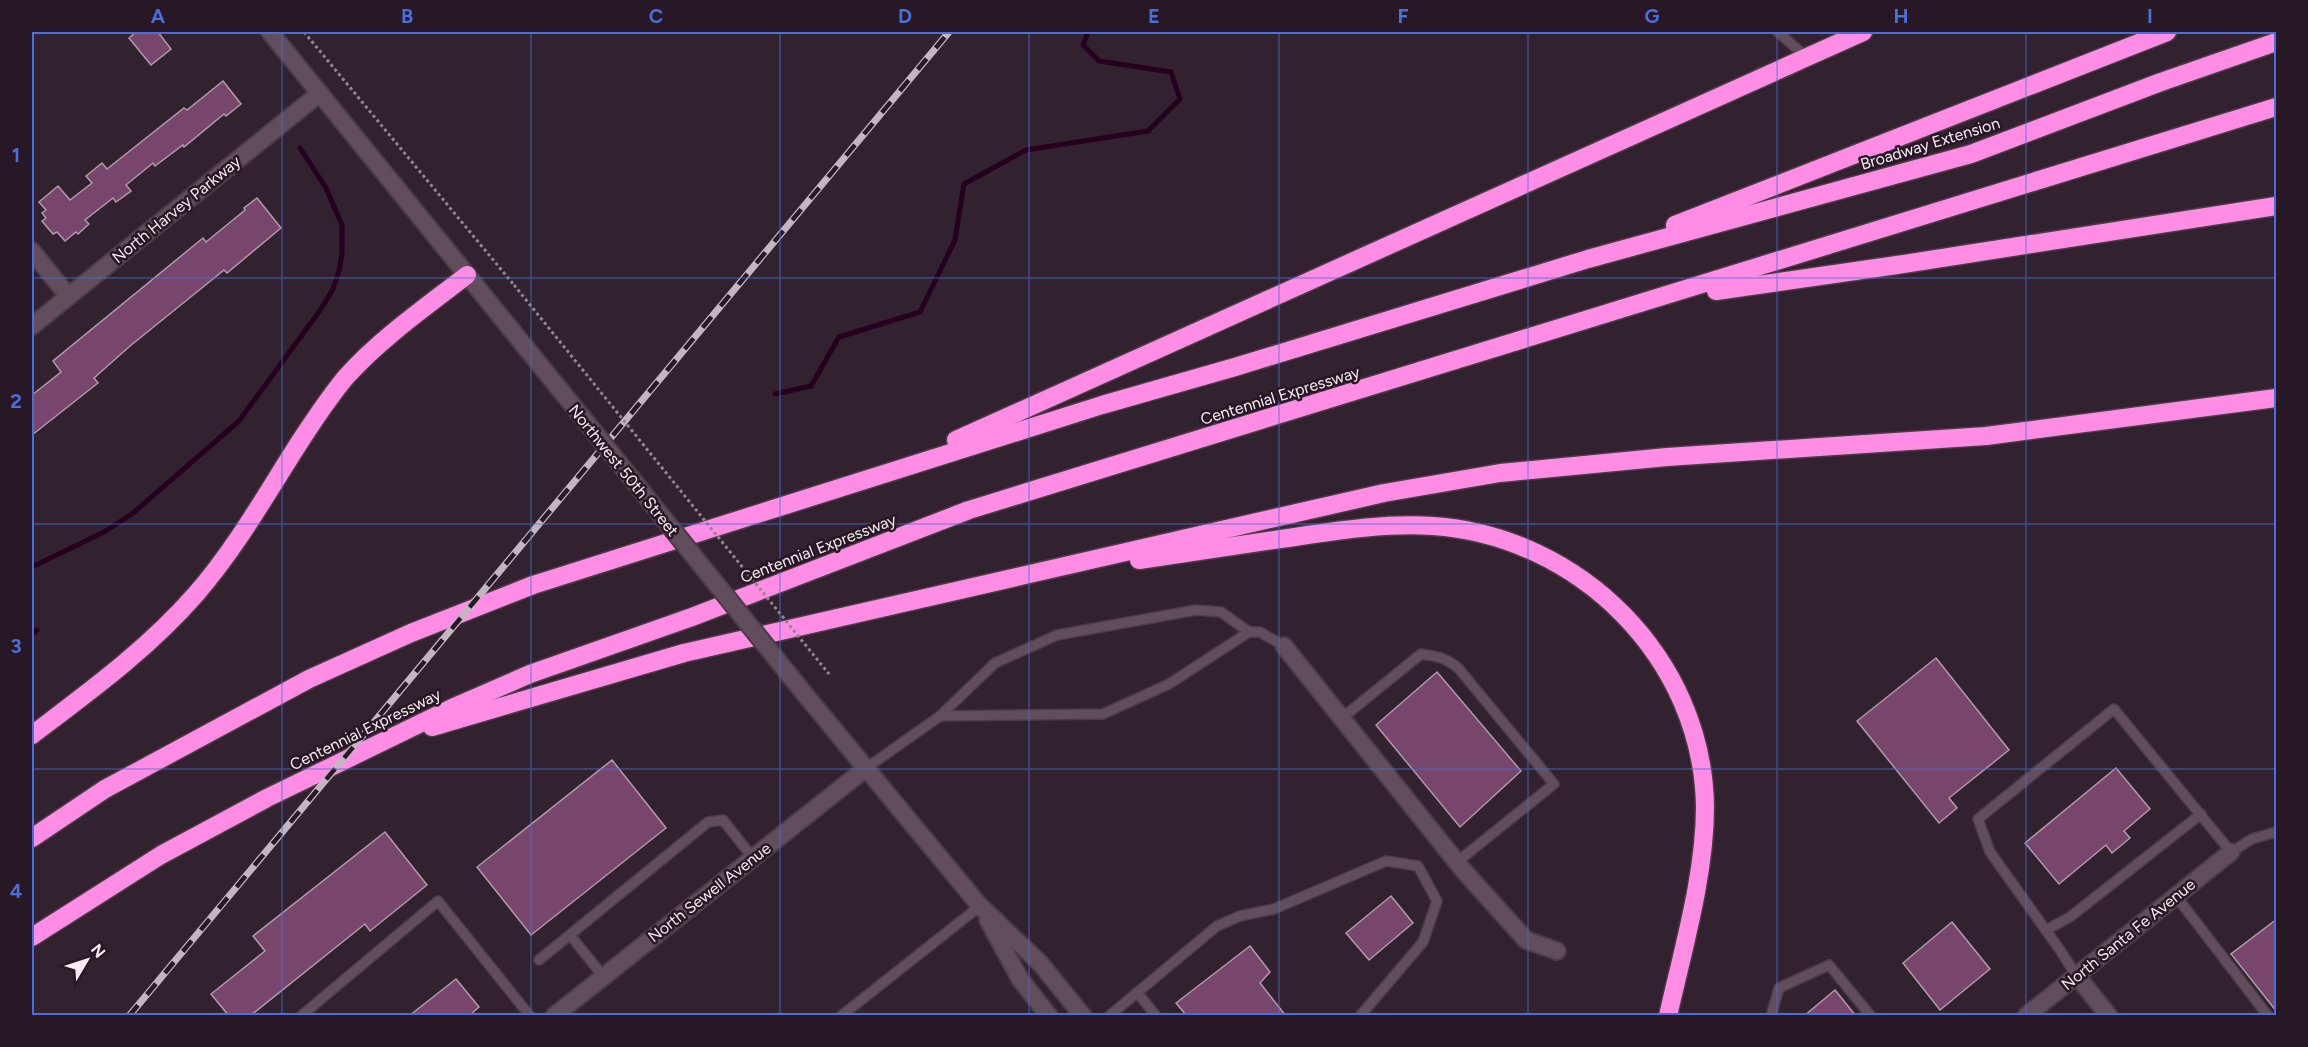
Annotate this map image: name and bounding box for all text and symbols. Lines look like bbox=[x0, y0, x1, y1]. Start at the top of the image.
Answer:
text: A bbox=[151, 4, 166, 28]
text: B bbox=[401, 4, 413, 28]
text: C bbox=[649, 4, 663, 28]
text: D bbox=[898, 4, 912, 28]
text: E bbox=[1148, 4, 1160, 28]
text: F bbox=[1397, 4, 1409, 28]
text: G bbox=[1645, 4, 1660, 28]
text: H bbox=[1894, 4, 1909, 28]
text: I bbox=[2147, 4, 2153, 28]
street label: Broadway Extension bbox=[1858, 113, 2002, 174]
text: 1 bbox=[12, 143, 20, 167]
street label: North Harvey Parkway bbox=[108, 151, 245, 267]
street label: Centennial Expressway bbox=[1198, 362, 1363, 429]
text: 2 bbox=[10, 389, 22, 413]
street label: Northwest 50th Street bbox=[565, 401, 682, 540]
street label: Centennial Expressway bbox=[737, 510, 899, 587]
text: 3 bbox=[10, 634, 22, 658]
street label: Centennial Expressway bbox=[287, 684, 444, 774]
street label: North Sewell Avenue bbox=[644, 838, 775, 946]
street label: North Santa Fe Avenue bbox=[2058, 874, 2199, 994]
text: 4 bbox=[10, 879, 23, 903]
north arrow bbox=[57, 930, 117, 990]
text: N bbox=[87, 940, 110, 962]

